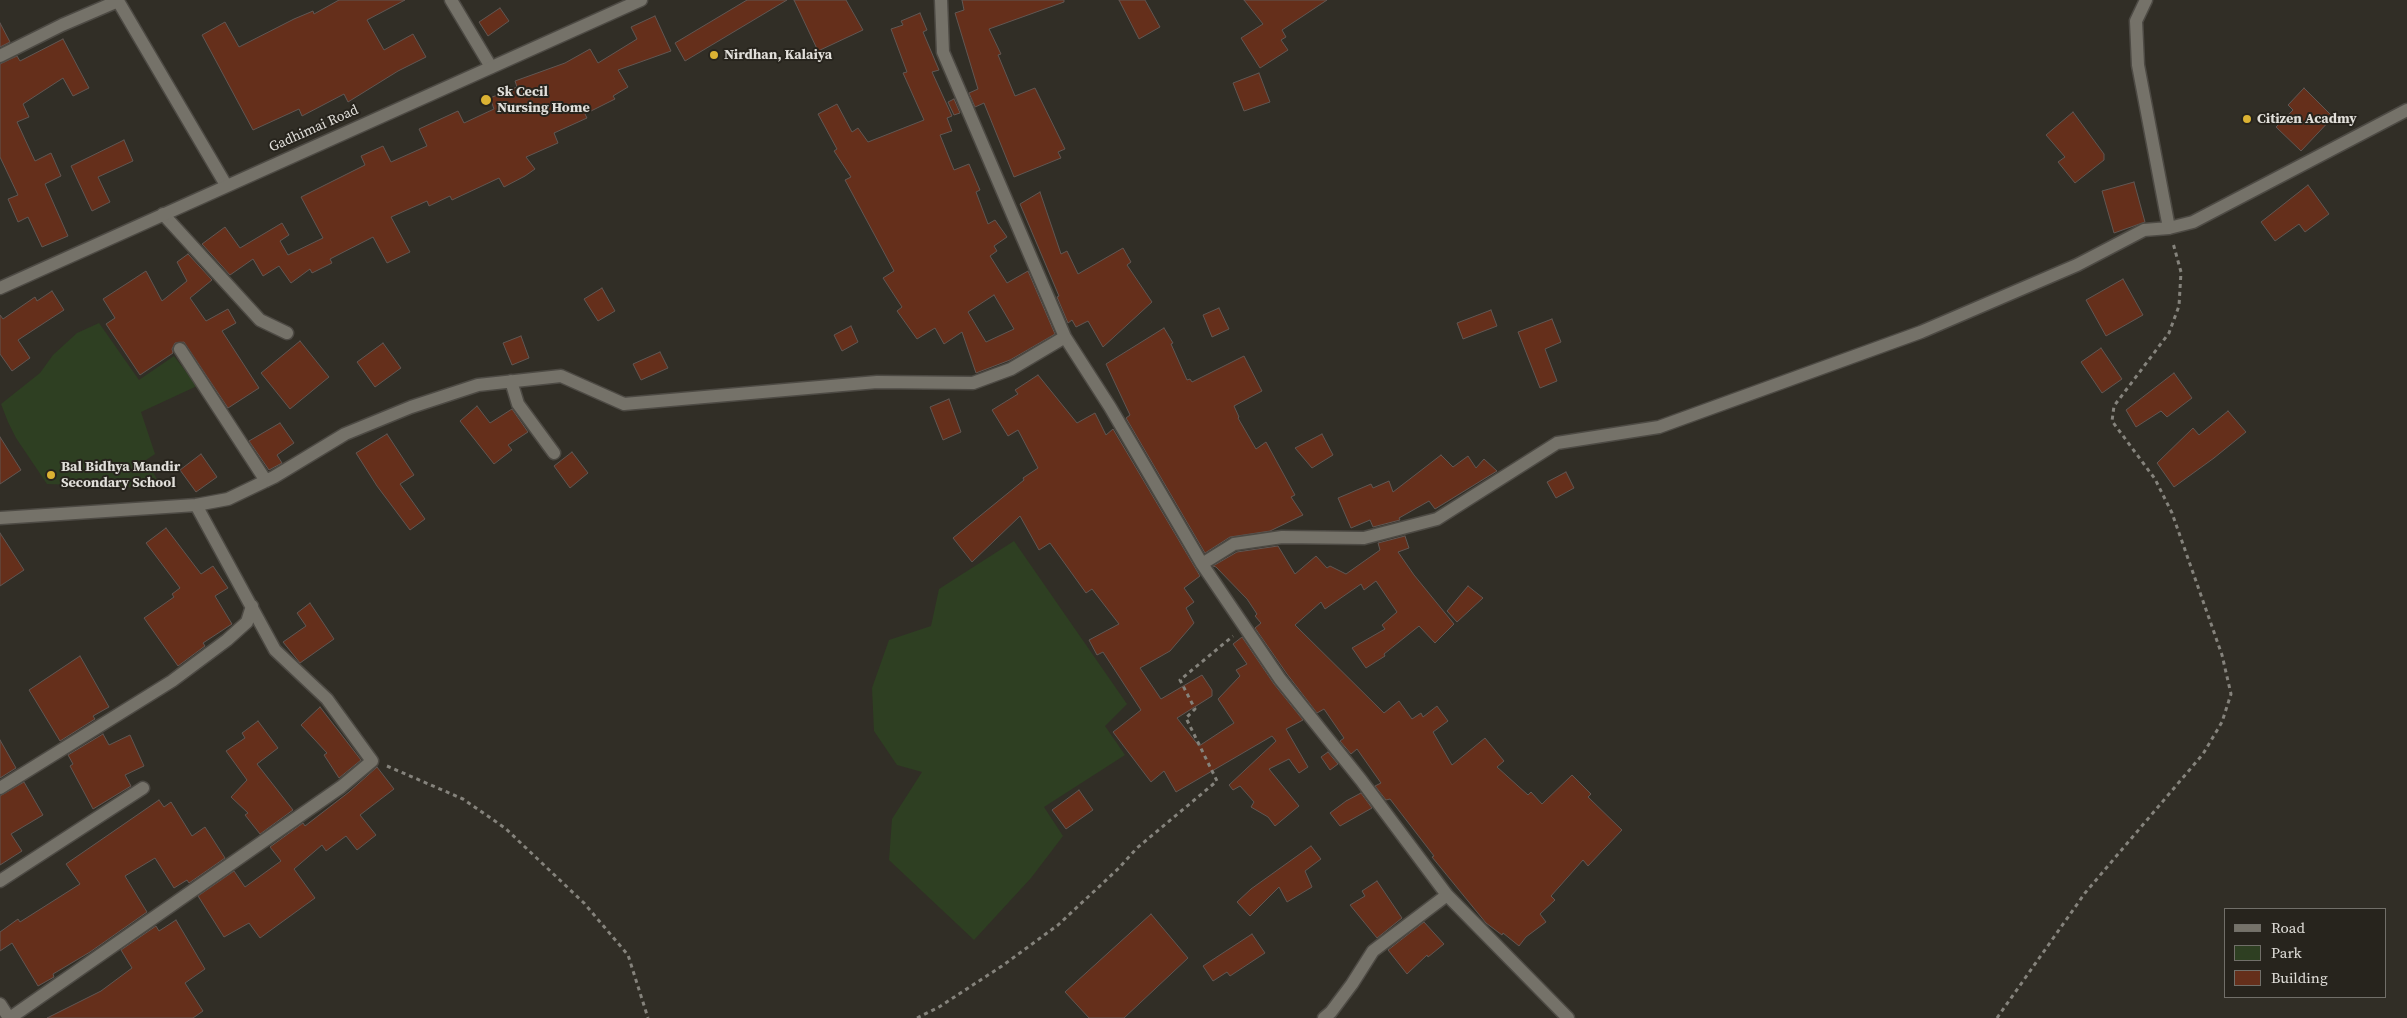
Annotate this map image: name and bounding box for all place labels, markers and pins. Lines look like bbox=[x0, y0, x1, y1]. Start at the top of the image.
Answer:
place label: Nirdhan, Kalaiya bbox=[724, 47, 832, 63]
marker: Nirdhan, Kalaiya bbox=[708, 49, 720, 61]
place label: Sk Cecil Nursing Home bbox=[497, 84, 590, 116]
marker: Sk Cecil Nursing Home bbox=[479, 93, 493, 107]
place label: Citizen Acadmy bbox=[2257, 111, 2357, 127]
marker: Citizen Acadmy bbox=[2241, 113, 2253, 125]
place label: Bal Bidhya Mandir Secondary School bbox=[61, 459, 180, 492]
marker: Bal Bidhya Mandir Secondary School bbox=[45, 469, 57, 481]

